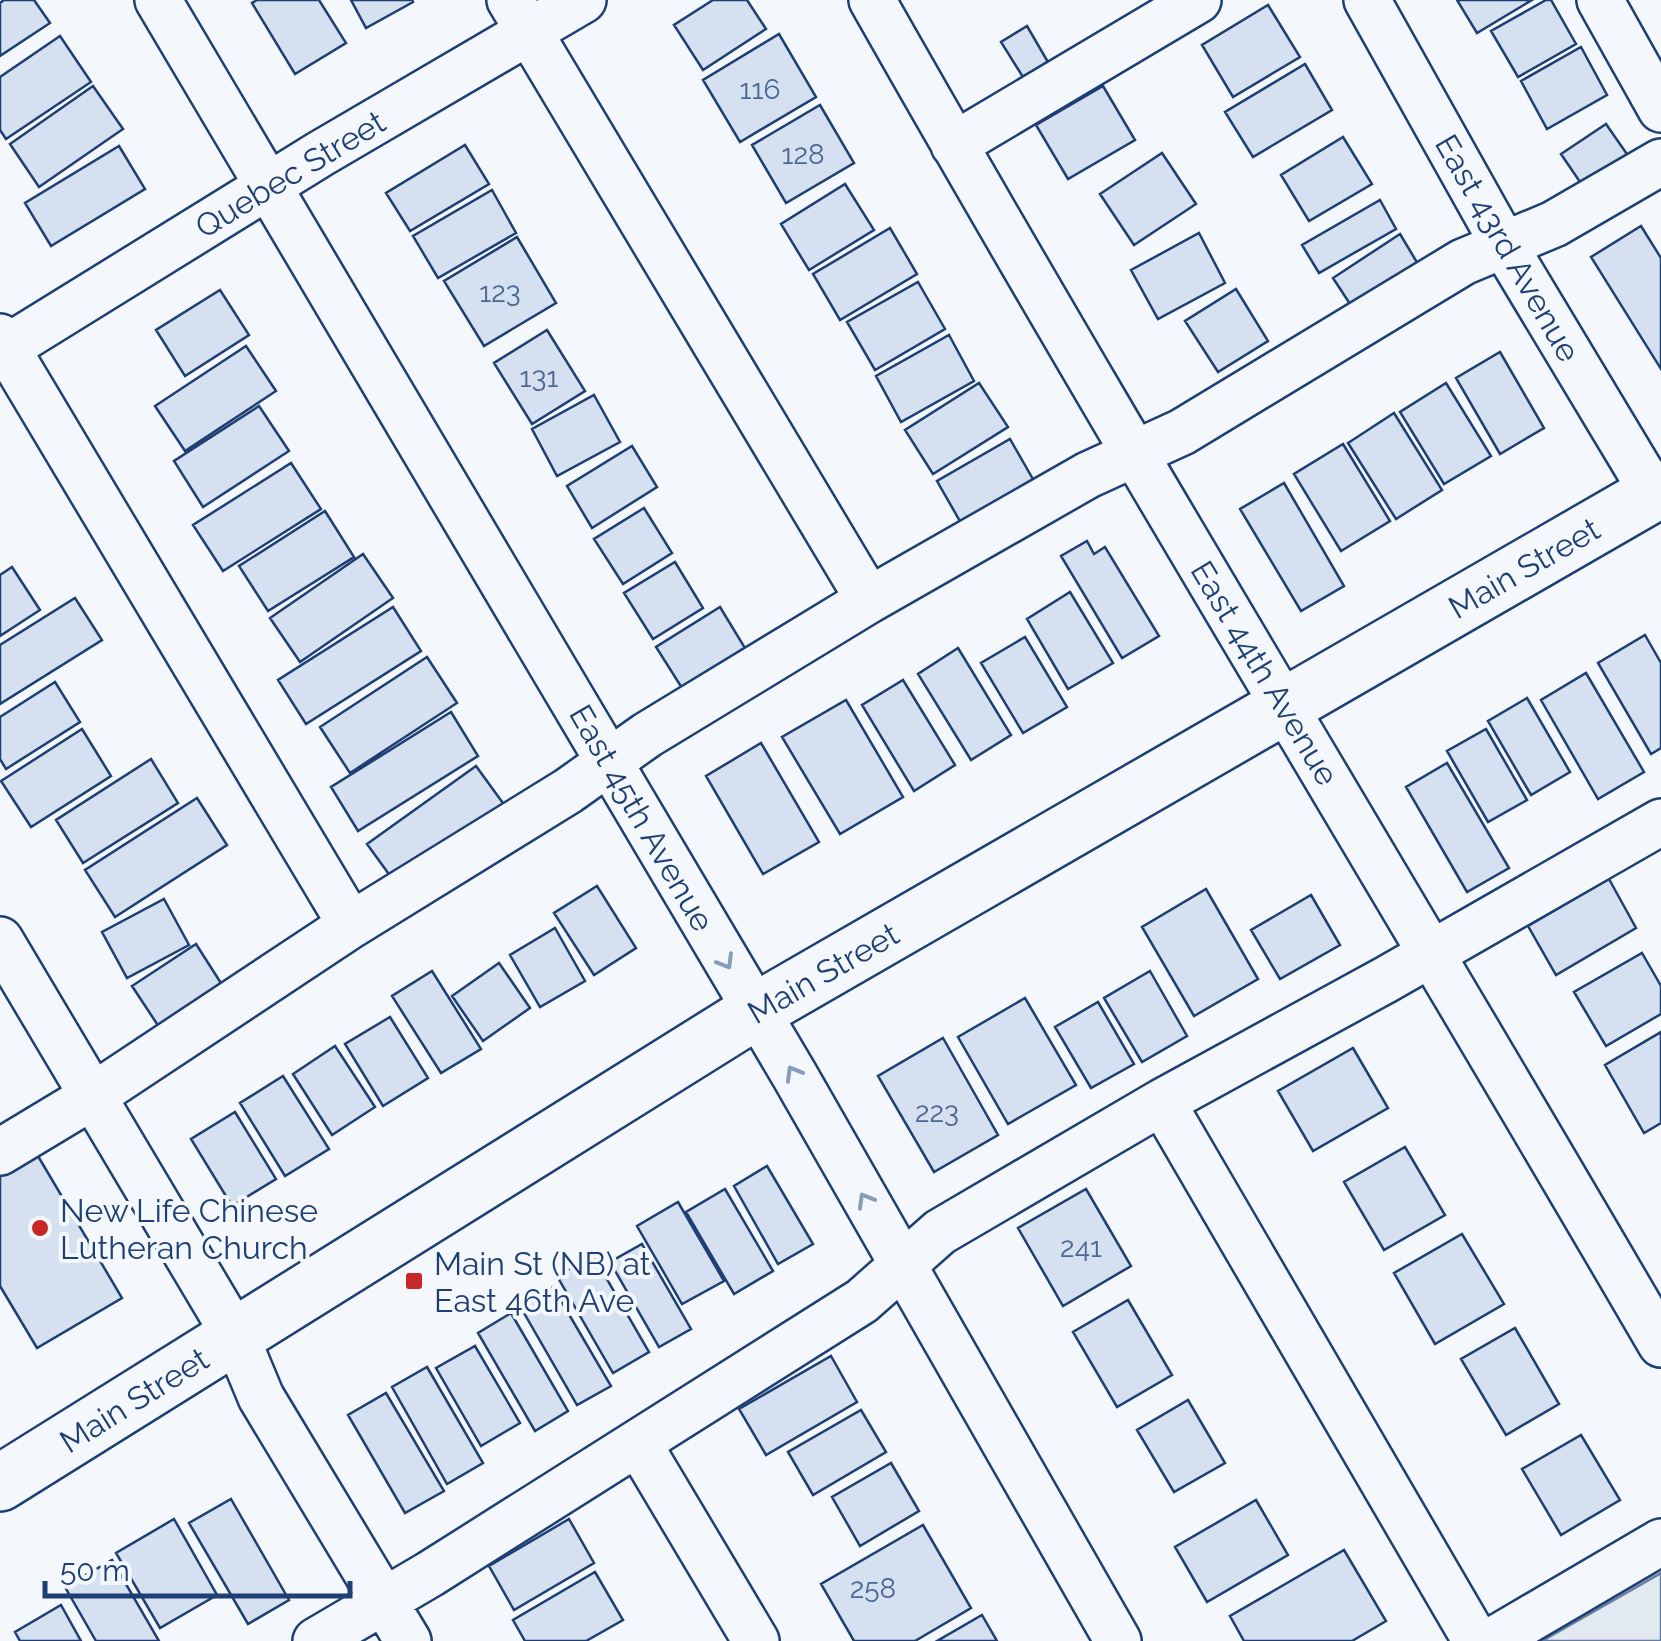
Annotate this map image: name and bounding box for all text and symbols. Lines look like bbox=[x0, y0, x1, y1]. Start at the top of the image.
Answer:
house number: 116 bbox=[740, 73, 780, 106]
street label: Quebec Street bbox=[188, 103, 392, 245]
street label: East 43rd Avenue bbox=[1428, 128, 1588, 368]
house number: 128 bbox=[781, 138, 825, 171]
house number: 123 bbox=[479, 276, 521, 309]
house number: 131 bbox=[520, 361, 558, 394]
street label: Main Street bbox=[1442, 510, 1606, 626]
street label: East 44th Avenue bbox=[1183, 554, 1347, 792]
street label: East 45th Avenue bbox=[562, 698, 722, 938]
street label: Main Street bbox=[741, 915, 905, 1031]
one-way arrow bbox=[714, 951, 733, 969]
one-way arrow bbox=[785, 1066, 805, 1084]
house number: 223 bbox=[915, 1096, 959, 1129]
place label: New Life Chinese Lutheran Church bbox=[60, 1192, 318, 1266]
one-way arrow bbox=[858, 1193, 878, 1211]
marker: New Life Chinese Lutheran Church bbox=[29, 1217, 51, 1239]
house number: 241 bbox=[1060, 1231, 1102, 1264]
place label: Main St (NB) at East 46th Ave bbox=[434, 1245, 651, 1319]
marker: Main St (NB) at East 46th Ave bbox=[403, 1270, 425, 1292]
street label: Main Street bbox=[53, 1340, 215, 1460]
scale bar bbox=[45, 1536, 350, 1598]
text: 50 m bbox=[60, 1553, 130, 1588]
house number: 258 bbox=[850, 1572, 896, 1605]

